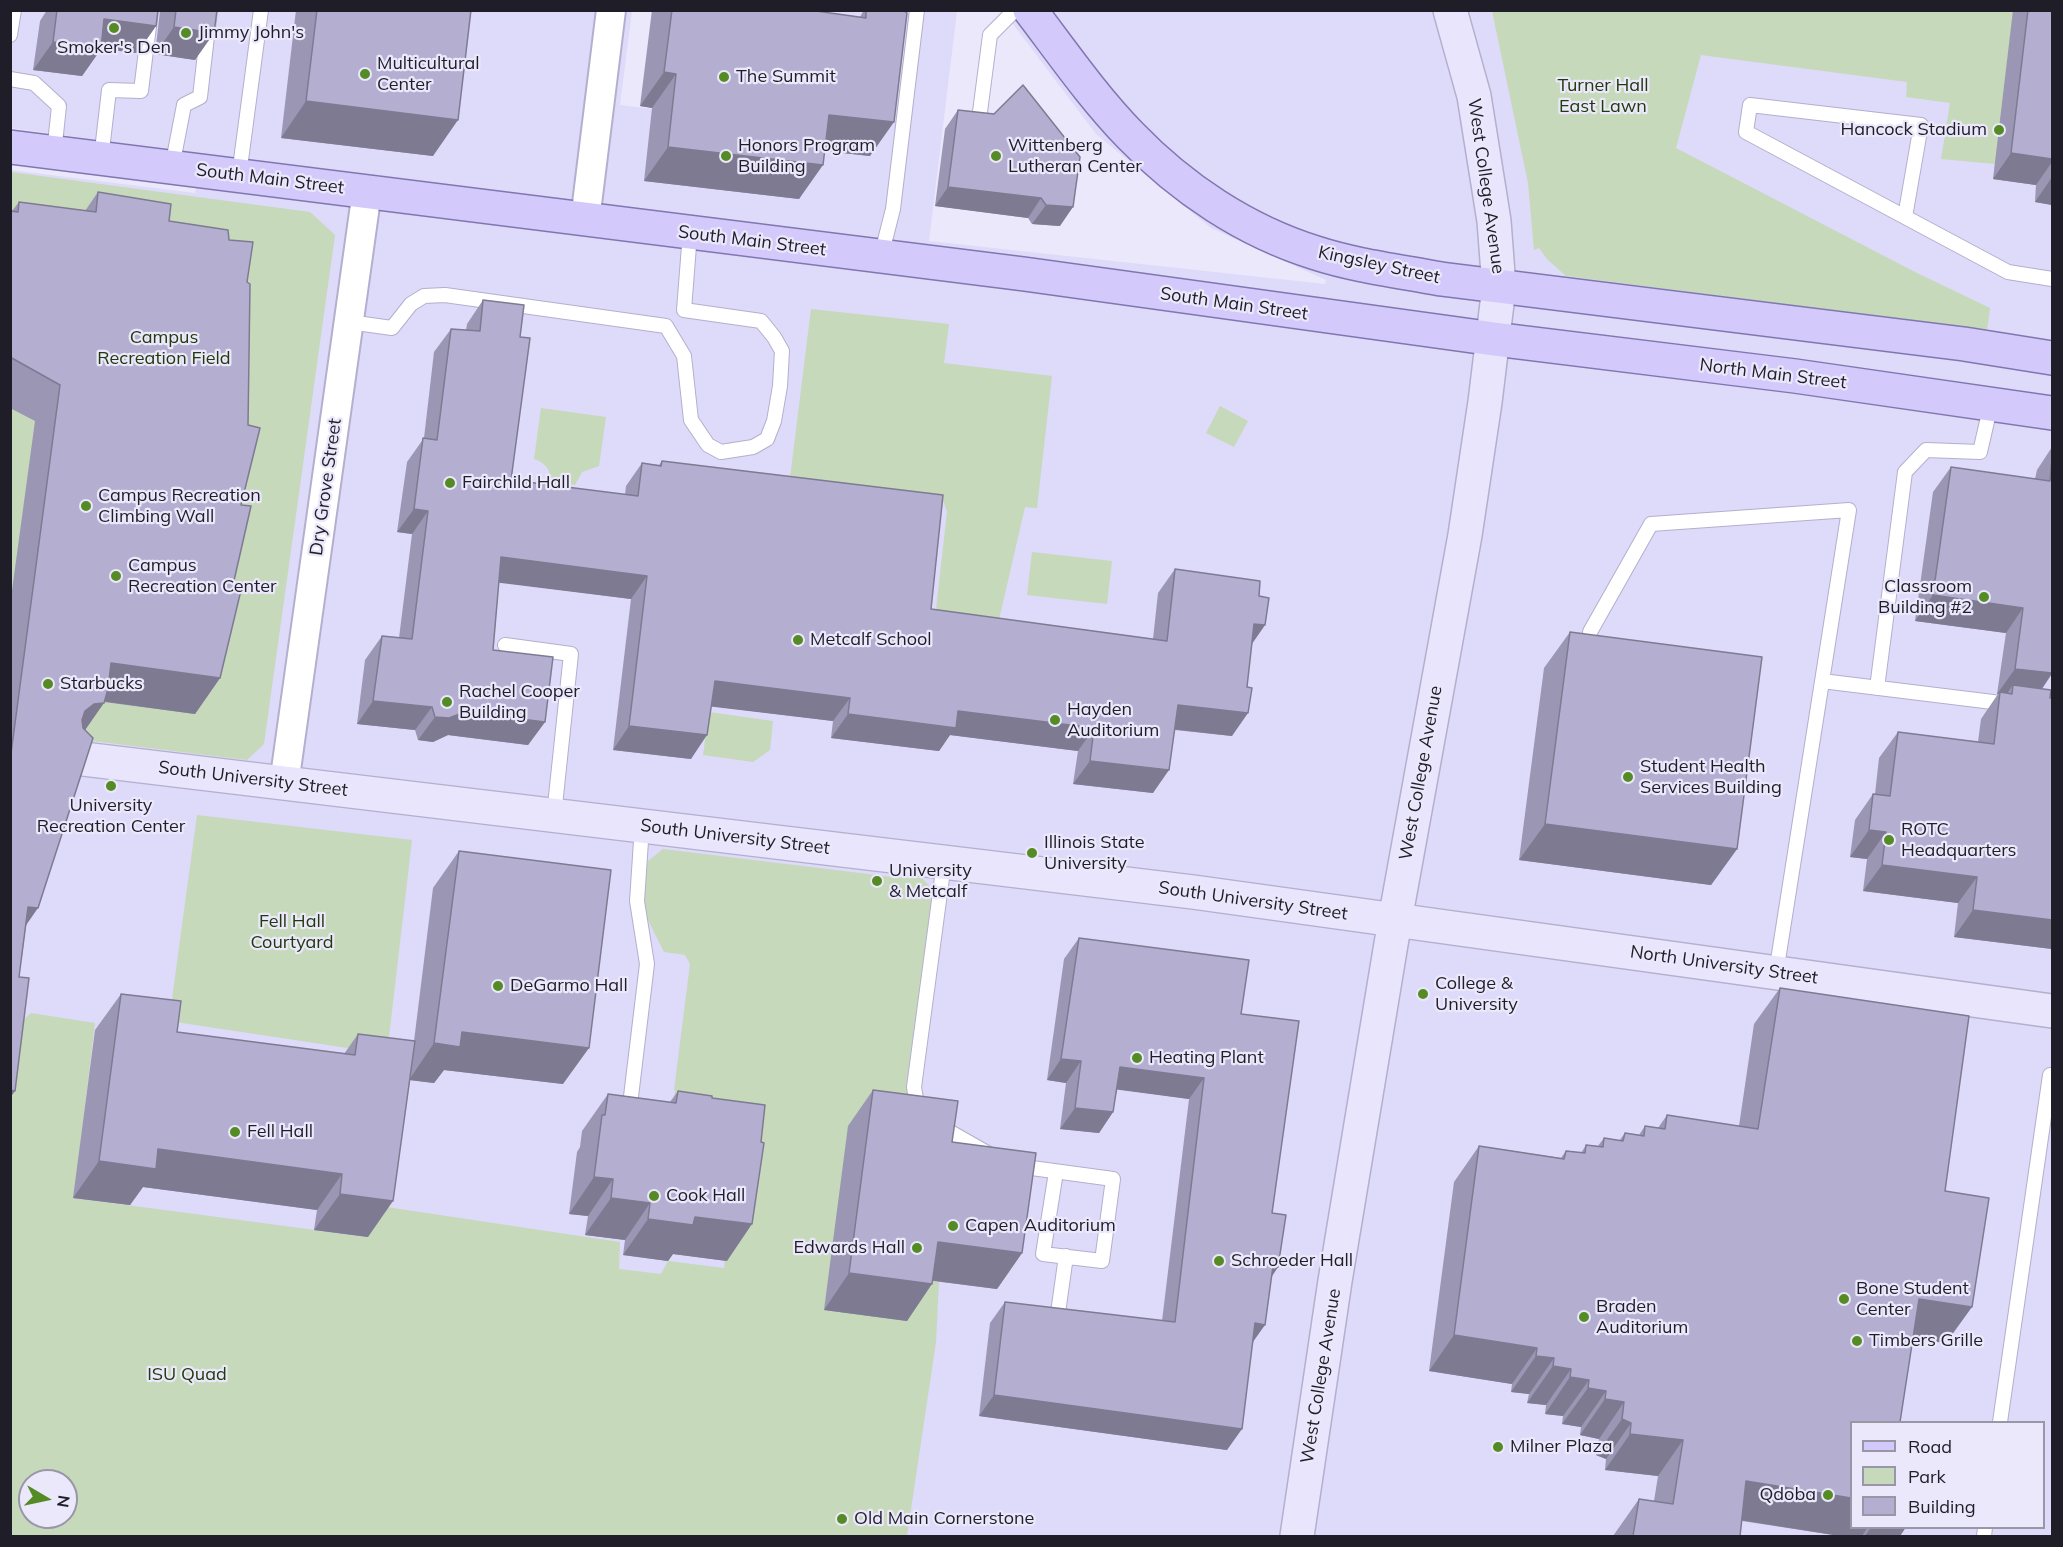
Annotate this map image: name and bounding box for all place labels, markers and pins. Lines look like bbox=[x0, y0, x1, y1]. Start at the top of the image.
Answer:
marker: Smoker's Den bbox=[107, 21, 121, 35]
place label: Jimmy John's bbox=[198, 22, 304, 44]
marker: Jimmy John's bbox=[179, 26, 193, 40]
place label: Smoker's Den bbox=[57, 37, 171, 59]
place label: Multicultural Center bbox=[377, 53, 479, 96]
place label: The Summit bbox=[736, 66, 836, 88]
marker: Multicultural Center bbox=[358, 67, 372, 81]
marker: The Summit bbox=[717, 70, 731, 84]
place label: Hancock Stadium bbox=[1840, 119, 1987, 141]
marker: Hancock Stadium bbox=[1992, 123, 2006, 137]
place label: Honors Program Building bbox=[738, 135, 875, 178]
place label: Wittenberg Lutheran Center bbox=[1008, 135, 1142, 178]
marker: Honors Program Building bbox=[719, 149, 733, 163]
marker: Wittenberg Lutheran Center bbox=[989, 149, 1003, 163]
place label: Fairchild Hall bbox=[462, 472, 570, 494]
marker: Fairchild Hall bbox=[443, 476, 457, 490]
place label: Campus Recreation Climbing Wall bbox=[98, 485, 261, 528]
marker: Campus Recreation Climbing Wall bbox=[79, 499, 93, 513]
place label: Campus Recreation Center bbox=[128, 555, 277, 598]
marker: Campus Recreation Center bbox=[109, 569, 123, 583]
place label: Classroom Building #2 bbox=[1878, 576, 1972, 618]
marker: Classroom Building #2 bbox=[1977, 590, 1991, 604]
place label: Metcalf School bbox=[810, 629, 932, 651]
marker: Metcalf School bbox=[791, 633, 805, 647]
place label: Starbucks bbox=[60, 673, 143, 695]
marker: Starbucks bbox=[41, 677, 55, 691]
place label: Rachel Cooper Building bbox=[459, 681, 580, 724]
marker: Rachel Cooper Building bbox=[440, 695, 454, 709]
place label: Hayden Auditorium bbox=[1067, 699, 1159, 742]
marker: Hayden Auditorium bbox=[1048, 713, 1062, 727]
place label: Student Health Services Building bbox=[1640, 756, 1782, 798]
marker: Student Health Services Building bbox=[1621, 770, 1635, 784]
marker: University Recreation Center bbox=[104, 779, 118, 793]
place label: University Recreation Center bbox=[37, 795, 185, 838]
place label: ROTC Headquarters bbox=[1901, 819, 2017, 862]
place label: Illinois State University bbox=[1044, 832, 1145, 874]
marker: ROTC Headquarters bbox=[1882, 833, 1896, 847]
marker: Illinois State University bbox=[1025, 846, 1039, 860]
place label: University & Metcalf bbox=[889, 860, 972, 902]
marker: University & Metcalf bbox=[870, 874, 884, 888]
place label: College & University bbox=[1435, 973, 1518, 1016]
place label: DeGarmo Hall bbox=[510, 975, 628, 997]
marker: DeGarmo Hall bbox=[491, 979, 505, 993]
marker: College & University bbox=[1416, 987, 1430, 1001]
place label: Heating Plant bbox=[1149, 1047, 1264, 1069]
marker: Heating Plant bbox=[1130, 1051, 1144, 1065]
place label: Fell Hall bbox=[247, 1121, 313, 1143]
marker: Fell Hall bbox=[228, 1125, 242, 1139]
place label: Cook Hall bbox=[666, 1185, 745, 1207]
marker: Cook Hall bbox=[647, 1189, 661, 1203]
place label: Capen Auditorium bbox=[965, 1215, 1116, 1237]
marker: Capen Auditorium bbox=[946, 1219, 960, 1233]
place label: Edwards Hall bbox=[793, 1237, 905, 1259]
marker: Edwards Hall bbox=[910, 1241, 924, 1255]
place label: Schroeder Hall bbox=[1231, 1250, 1353, 1272]
marker: Schroeder Hall bbox=[1212, 1254, 1226, 1268]
place label: Bone Student Center bbox=[1856, 1278, 1969, 1320]
marker: Bone Student Center bbox=[1837, 1292, 1851, 1306]
place label: Braden Auditorium bbox=[1596, 1296, 1688, 1338]
marker: Braden Auditorium bbox=[1577, 1310, 1591, 1324]
place label: Timbers Grille bbox=[1869, 1330, 1983, 1352]
marker: Timbers Grille bbox=[1850, 1334, 1864, 1348]
place label: Milner Plaza bbox=[1510, 1436, 1612, 1458]
marker: Milner Plaza bbox=[1491, 1440, 1505, 1454]
place label: Qdoba bbox=[1759, 1484, 1816, 1506]
marker: Qdoba bbox=[1821, 1488, 1835, 1502]
place label: Old Main Cornerstone bbox=[854, 1508, 1034, 1530]
marker: Old Main Cornerstone bbox=[835, 1512, 849, 1526]

